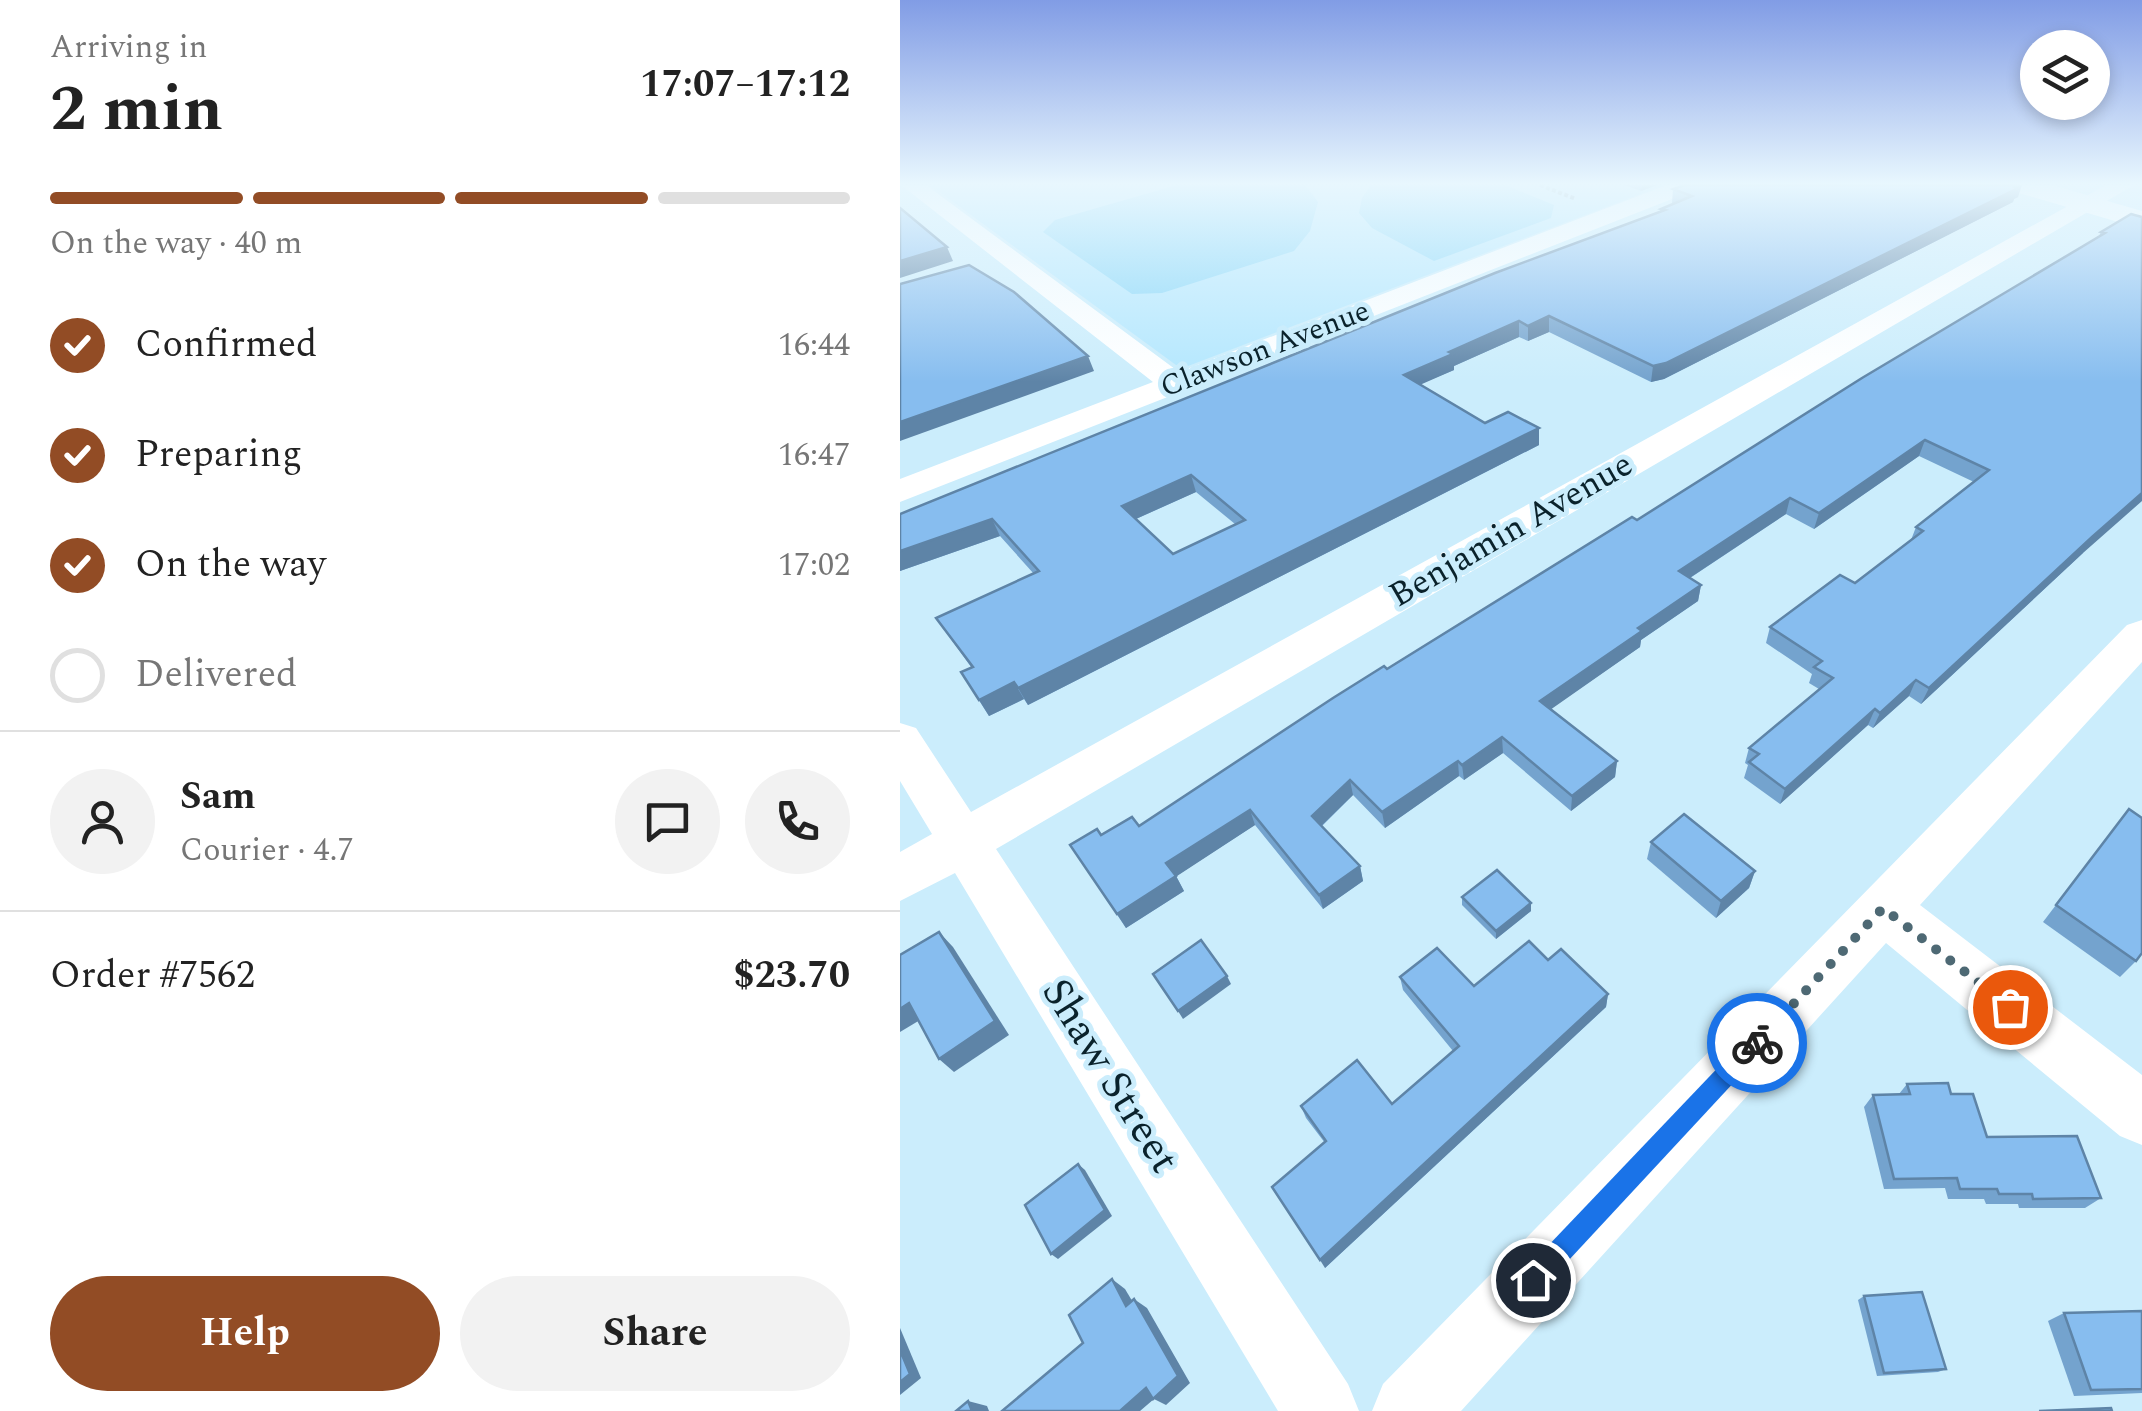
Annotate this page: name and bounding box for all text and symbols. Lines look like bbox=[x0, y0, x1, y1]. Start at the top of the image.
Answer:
text: Arriving in bbox=[50, 23, 207, 72]
map controls bbox=[2020, 30, 2110, 120]
button: layers bbox=[2020, 30, 2110, 120]
text: 17:07–17:12 bbox=[640, 56, 850, 114]
text: 2 min bbox=[50, 60, 223, 159]
text: On the way · 40 m bbox=[50, 219, 302, 268]
street label: Clawson Avenue bbox=[1154, 288, 1376, 410]
text: Confirmed bbox=[135, 316, 317, 374]
icon: check bbox=[50, 318, 105, 373]
text: 16:44 bbox=[778, 321, 850, 370]
text: Preparing bbox=[135, 426, 302, 484]
icon: check bbox=[50, 428, 105, 483]
text: 16:47 bbox=[778, 431, 850, 480]
street label: Benjamin Avenue bbox=[1379, 439, 1643, 621]
text: On the way bbox=[135, 536, 326, 594]
icon: check bbox=[50, 538, 105, 593]
text: 17:02 bbox=[778, 541, 850, 590]
text: Delivered bbox=[135, 646, 297, 704]
text: Sam bbox=[180, 768, 256, 826]
button: person bbox=[50, 769, 155, 874]
button: chat bbox=[615, 769, 720, 874]
button: phone bbox=[745, 769, 850, 874]
text: Courier · 4.7 bbox=[180, 826, 353, 875]
text: Order #7562 bbox=[50, 947, 255, 1005]
text: $23.70 bbox=[733, 947, 850, 1005]
pin bbox=[1968, 965, 2053, 1050]
street label: Shaw Street bbox=[1025, 966, 1195, 1186]
icon: bag bbox=[1983, 980, 2038, 1035]
courier bbox=[1707, 993, 1807, 1093]
icon: bike bbox=[1730, 1016, 1785, 1071]
pin bbox=[1491, 1238, 1576, 1323]
icon: home bbox=[1506, 1253, 1561, 1308]
button: Help bbox=[50, 1276, 440, 1391]
button: Share bbox=[460, 1276, 850, 1391]

